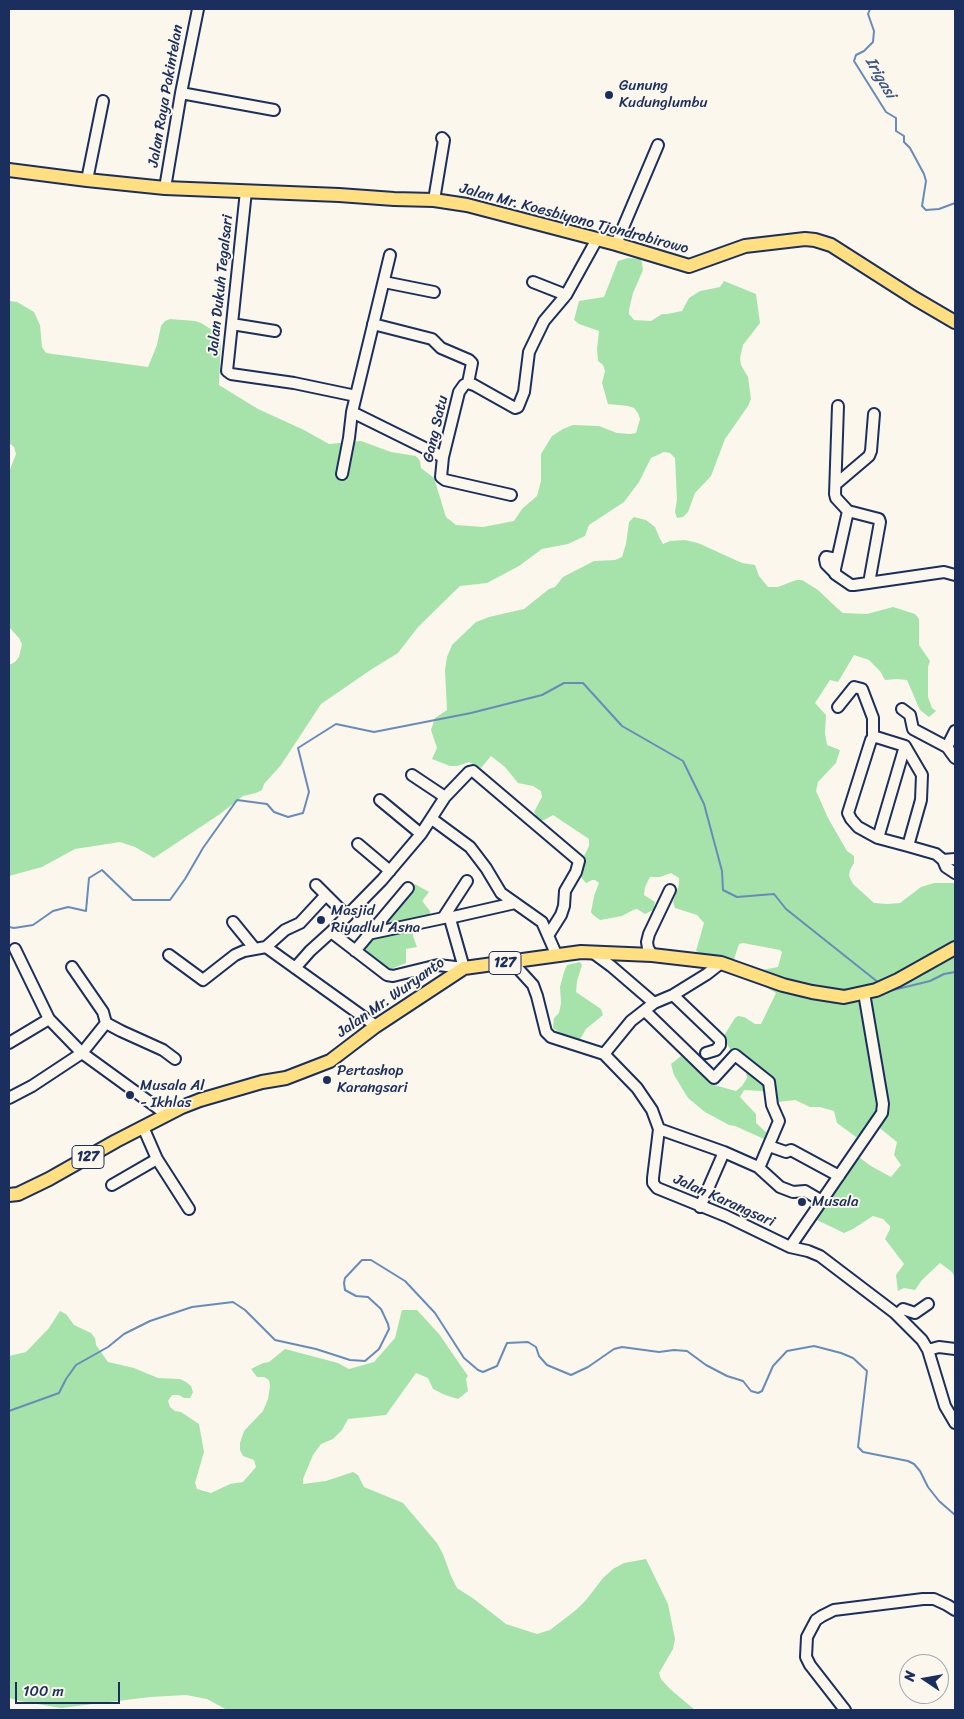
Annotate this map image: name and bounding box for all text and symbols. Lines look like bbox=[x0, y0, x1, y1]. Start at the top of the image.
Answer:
street label: Jalan Raya Pakintelan bbox=[145, 23, 187, 169]
water label: Irigasi bbox=[861, 54, 899, 102]
place label: Gunung Kudunglumbu bbox=[619, 77, 708, 112]
marker: Gunung Kudunglumbu bbox=[603, 89, 615, 101]
street label: Jalan Mr. Koesbiyono Tjondrobirowo bbox=[458, 180, 690, 258]
street label: Jalan Dukuh Tegalsari bbox=[205, 214, 237, 356]
street label: Gang Satu bbox=[420, 394, 452, 464]
place label: Masjid Riyadlul Asna bbox=[331, 902, 420, 937]
marker: Masjid Riyadlul Asna bbox=[315, 914, 327, 926]
road number: 127 bbox=[489, 951, 521, 974]
street label: Jalan Mr. Wuryanto bbox=[334, 954, 448, 1042]
place label: Pertashop Karangsari bbox=[337, 1062, 408, 1097]
marker: Pertashop Karangsari bbox=[321, 1074, 333, 1086]
place label: Musala Al - Ikhlas bbox=[140, 1077, 205, 1112]
marker: Musala Al - Ikhlas bbox=[124, 1089, 136, 1101]
road number: 127 bbox=[72, 1146, 104, 1168]
street label: Jalan Karangsari bbox=[671, 1171, 777, 1231]
place label: Musala bbox=[812, 1193, 859, 1211]
marker: Musala bbox=[796, 1196, 808, 1208]
north arrow bbox=[899, 1654, 949, 1704]
text: N bbox=[897, 1669, 923, 1683]
scale bar bbox=[18, 1672, 122, 1704]
text: 100 m bbox=[23, 1678, 64, 1704]

